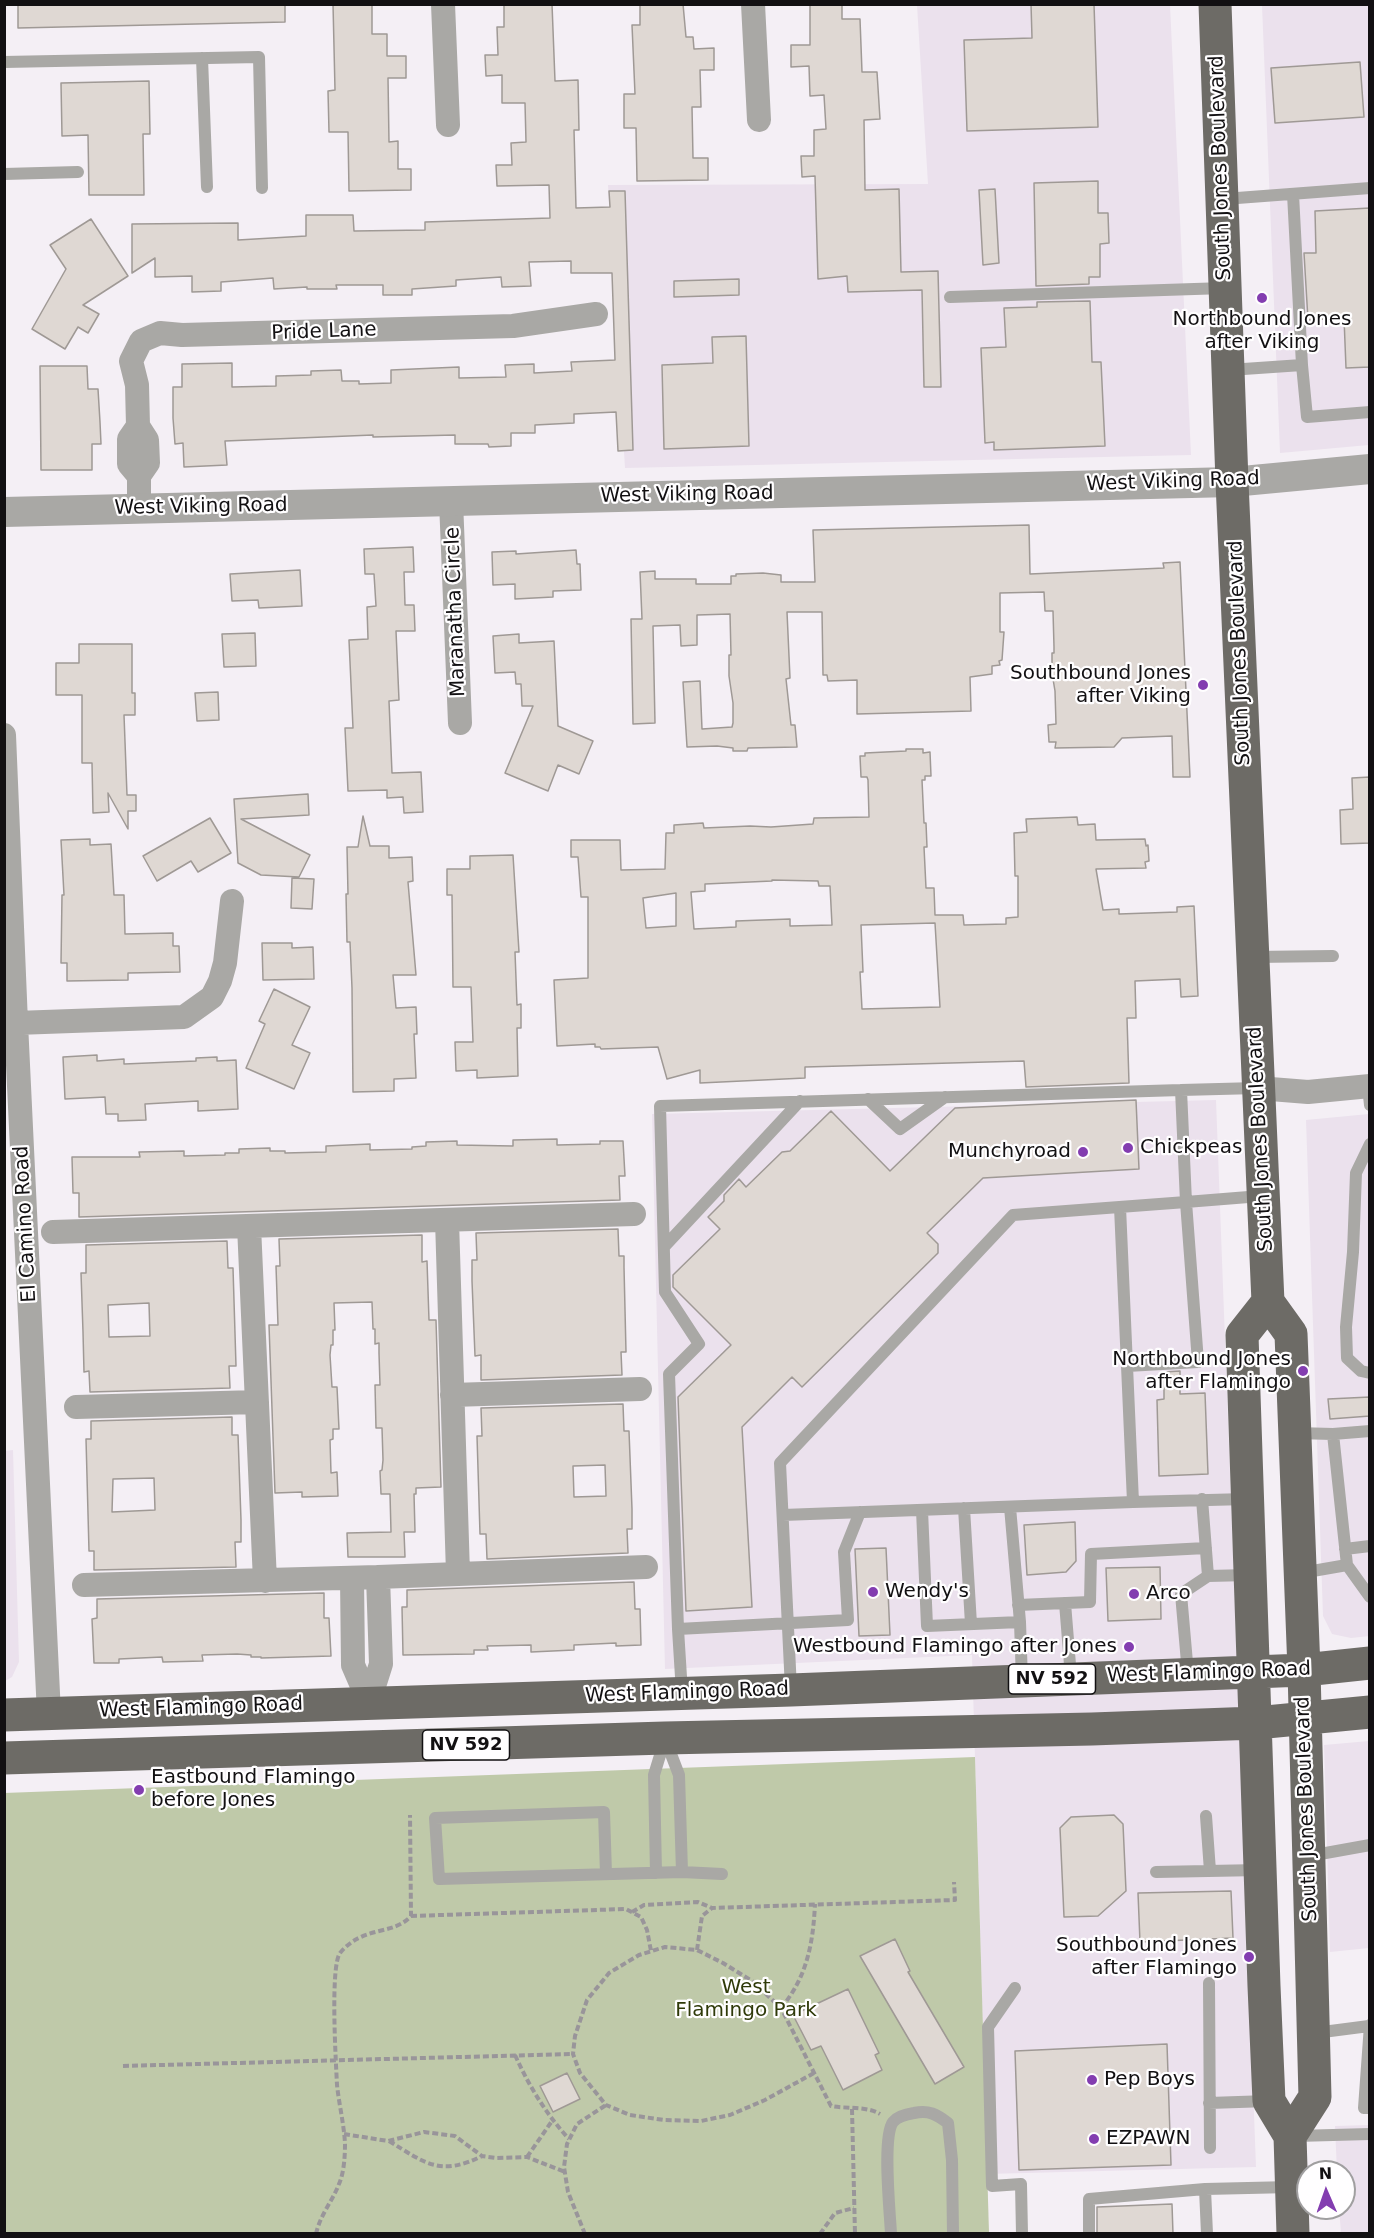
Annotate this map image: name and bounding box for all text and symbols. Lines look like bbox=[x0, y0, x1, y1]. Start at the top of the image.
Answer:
street label: South Jones Boulevard bbox=[1205, 55, 1237, 281]
marker: Northbound Jones after Viking bbox=[1255, 291, 1269, 305]
place label: Northbound Jones after Viking bbox=[1173, 308, 1351, 355]
street label: Pride Lane bbox=[271, 318, 377, 346]
street label: West Viking Road bbox=[1086, 467, 1260, 497]
street label: West Viking Road bbox=[600, 481, 774, 509]
street label: West Viking Road bbox=[114, 493, 288, 521]
street label: Maranatha Circle bbox=[441, 527, 471, 697]
street label: South Jones Boulevard bbox=[1224, 540, 1256, 766]
place label: Southbound Jones after Viking bbox=[1010, 662, 1191, 709]
marker: Southbound Jones after Viking bbox=[1196, 678, 1210, 692]
street label: South Jones Boulevard bbox=[1243, 1026, 1279, 1252]
place label: Chickpeas bbox=[1140, 1136, 1242, 1160]
place label: Munchyroad bbox=[948, 1140, 1071, 1164]
marker: Chickpeas bbox=[1121, 1141, 1135, 1155]
street label: El Camino Road bbox=[10, 1145, 42, 1303]
marker: Munchyroad bbox=[1076, 1145, 1090, 1159]
place label: Northbound Jones after Flamingo bbox=[1112, 1348, 1291, 1395]
marker: Northbound Jones after Flamingo bbox=[1296, 1364, 1310, 1378]
place label: Wendy's bbox=[885, 1580, 969, 1604]
place label: Arco bbox=[1146, 1582, 1191, 1606]
marker: Wendy's bbox=[866, 1585, 880, 1599]
marker: Arco bbox=[1127, 1587, 1141, 1601]
place label: Westbound Flamingo after Jones bbox=[793, 1635, 1117, 1659]
marker: Westbound Flamingo after Jones bbox=[1122, 1640, 1136, 1654]
street label: West Flamingo Road bbox=[1107, 1657, 1311, 1689]
road number: NV 592 bbox=[1008, 1664, 1096, 1694]
street label: West Flamingo Road bbox=[585, 1677, 789, 1709]
street label: West Flamingo Road bbox=[99, 1692, 303, 1724]
street label: South Jones Boulevard bbox=[1291, 1696, 1323, 1922]
road number: NV 592 bbox=[422, 1730, 510, 1760]
place label: Eastbound Flamingo before Jones bbox=[151, 1766, 355, 1813]
marker: Eastbound Flamingo before Jones bbox=[132, 1783, 146, 1797]
place label: Southbound Jones after Flamingo bbox=[1056, 1934, 1237, 1981]
marker: Southbound Jones after Flamingo bbox=[1242, 1950, 1256, 1964]
park label: West Flamingo Park bbox=[675, 1976, 817, 2023]
place label: Pep Boys bbox=[1104, 2068, 1195, 2092]
marker: Pep Boys bbox=[1085, 2073, 1099, 2087]
place label: EZPAWN bbox=[1106, 2127, 1190, 2151]
marker: EZPAWN bbox=[1087, 2132, 1101, 2146]
north arrow bbox=[1296, 2160, 1356, 2220]
text: N bbox=[1318, 2164, 1332, 2183]

